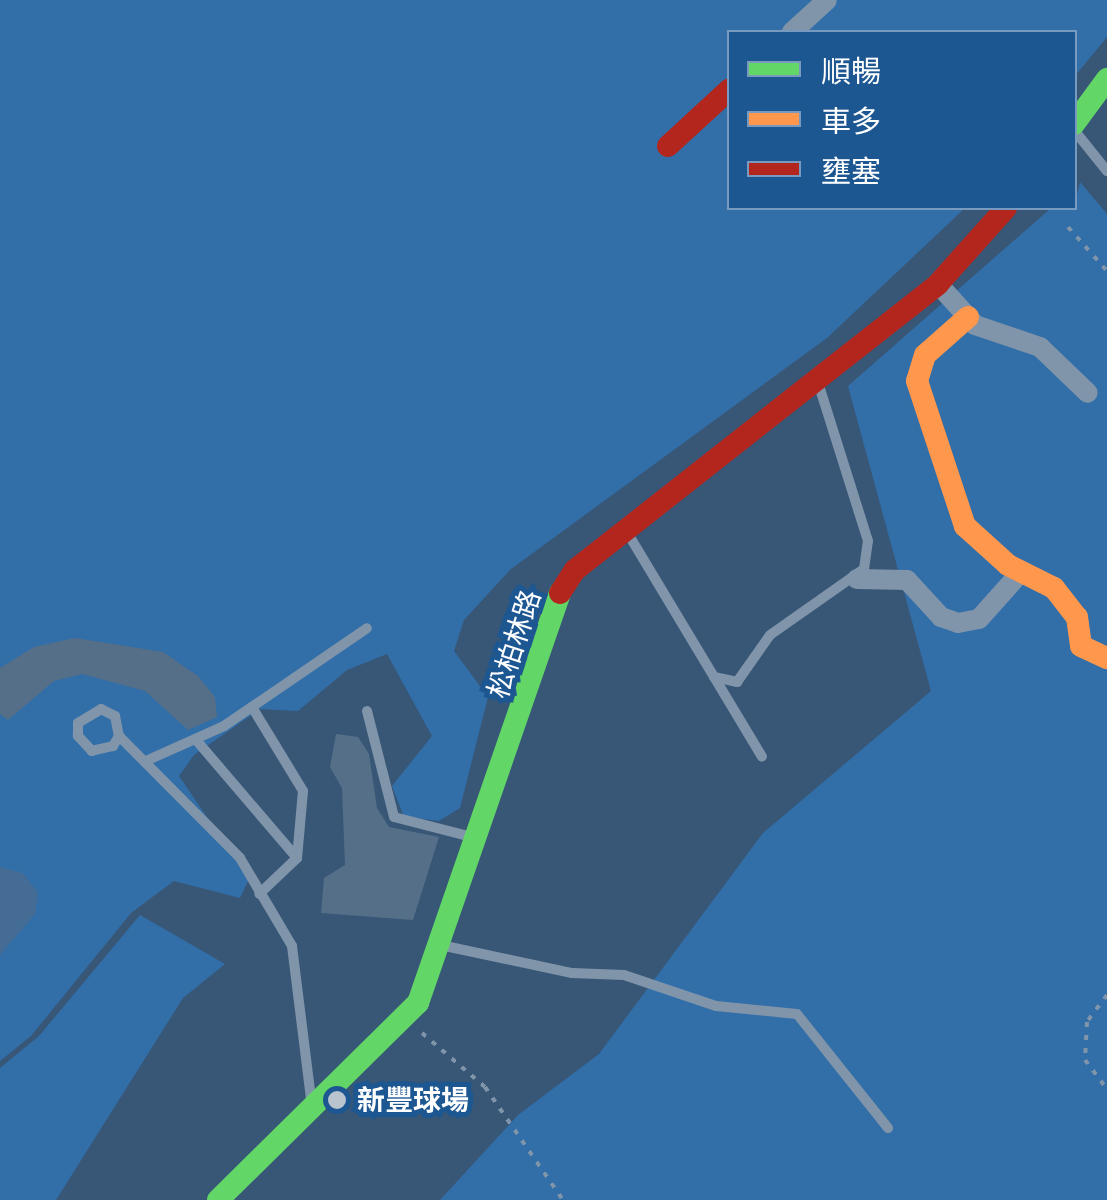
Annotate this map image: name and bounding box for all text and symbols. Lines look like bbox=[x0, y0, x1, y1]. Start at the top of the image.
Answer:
legend bbox=[727, 30, 1077, 210]
text: 順暢 bbox=[821, 52, 881, 90]
text: 車多 bbox=[821, 102, 881, 140]
text: 壅塞 bbox=[821, 152, 881, 190]
street label: 松柏林路 bbox=[481, 586, 547, 702]
place label: 新豐球場 bbox=[357, 1083, 469, 1117]
marker: 新豐球場 bbox=[326, 1089, 348, 1111]

